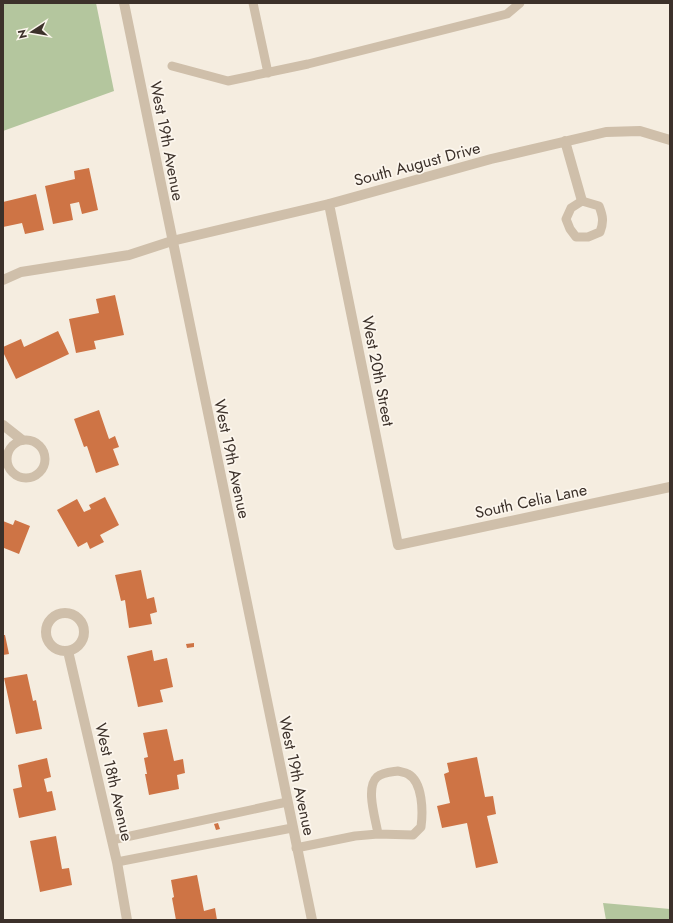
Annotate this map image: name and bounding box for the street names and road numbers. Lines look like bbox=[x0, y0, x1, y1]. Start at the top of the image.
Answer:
street label: West 19th Avenue bbox=[144, 79, 190, 203]
street label: South August Drive bbox=[351, 136, 483, 192]
street label: West 20th Street bbox=[356, 314, 400, 428]
street label: West 19th Avenue bbox=[208, 397, 256, 521]
street label: South Celia Lane bbox=[473, 478, 589, 524]
street label: West 19th Avenue bbox=[273, 714, 321, 838]
street label: West 18th Avenue bbox=[89, 721, 139, 843]

